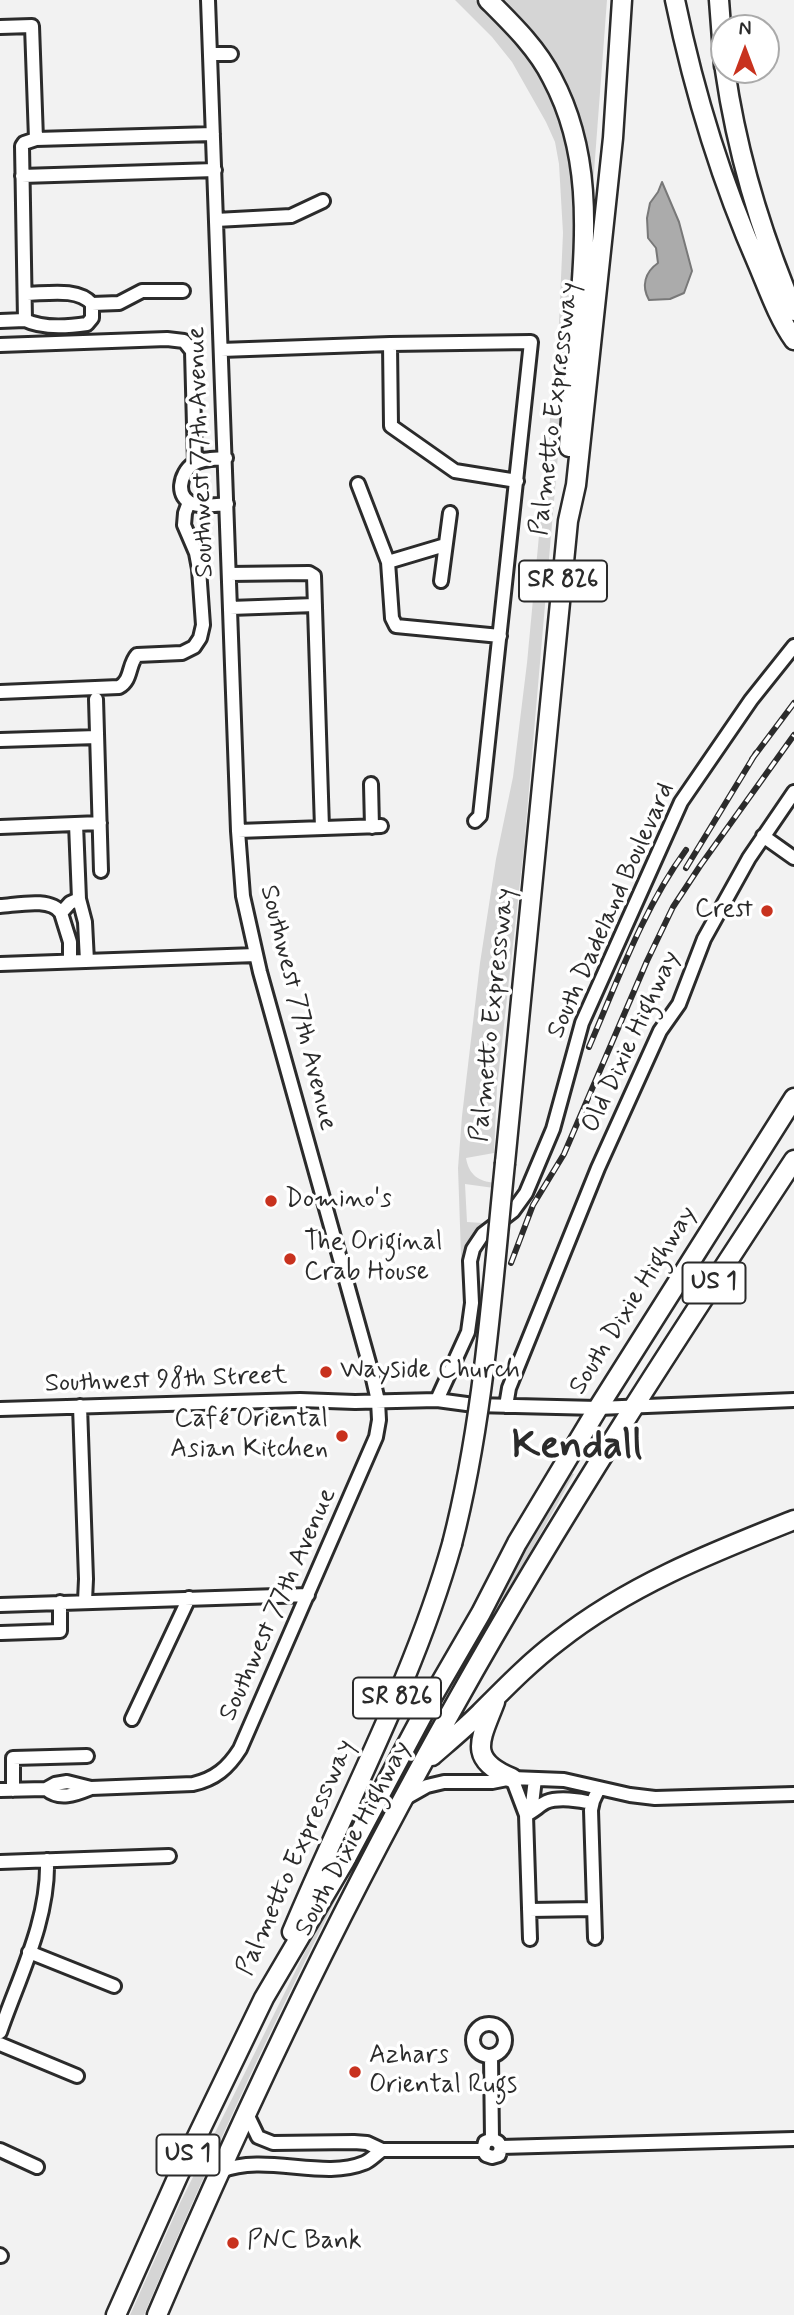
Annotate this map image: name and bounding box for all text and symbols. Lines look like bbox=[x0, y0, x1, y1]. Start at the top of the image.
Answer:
north arrow bbox=[710, 14, 780, 84]
text: N bbox=[739, 17, 751, 42]
street label: Palmetto Expressway bbox=[525, 280, 587, 538]
street label: Southwest 77th Avenue bbox=[182, 326, 222, 578]
road number: SR 826 bbox=[519, 560, 607, 602]
street label: South Dadeland Boulevard bbox=[541, 778, 683, 1044]
street label: Southwest 77th Avenue bbox=[251, 882, 343, 1134]
street label: Palmetto Expressway bbox=[465, 886, 523, 1144]
place label: Crest bbox=[695, 895, 753, 927]
marker: Crest bbox=[759, 903, 775, 919]
street label: Old Dixie Highway bbox=[576, 946, 688, 1138]
place label: Domino's bbox=[285, 1185, 392, 1217]
marker: Domino's bbox=[263, 1193, 279, 1209]
street label: South Dixie Highway bbox=[563, 1201, 705, 1401]
place label: The Original Crab House bbox=[304, 1228, 443, 1290]
marker: The Original Crab House bbox=[282, 1251, 298, 1267]
road number: US 1 bbox=[682, 1262, 746, 1303]
place label: Wayside Church bbox=[340, 1356, 520, 1388]
street label: Southwest 98th Street bbox=[44, 1361, 288, 1401]
marker: Wayside Church bbox=[318, 1364, 334, 1380]
place label: Café Oriental Asian Kitchen bbox=[170, 1405, 328, 1466]
district label: Kendall bbox=[512, 1425, 642, 1473]
marker: Café Oriental Asian Kitchen bbox=[334, 1428, 350, 1444]
street label: Southwest 77th Avenue bbox=[214, 1484, 344, 1726]
road number: SR 826 bbox=[353, 1678, 441, 1718]
street label: Palmetto Expressway bbox=[231, 1735, 363, 1981]
street label: South Dixie Highway bbox=[289, 1736, 419, 1942]
place label: Azhars Oriental Rugs bbox=[369, 2041, 517, 2102]
marker: Azhars Oriental Rugs bbox=[347, 2064, 363, 2080]
road number: US 1 bbox=[156, 2134, 220, 2176]
place label: PNC Bank bbox=[247, 2227, 362, 2259]
marker: PNC Bank bbox=[225, 2235, 241, 2251]

